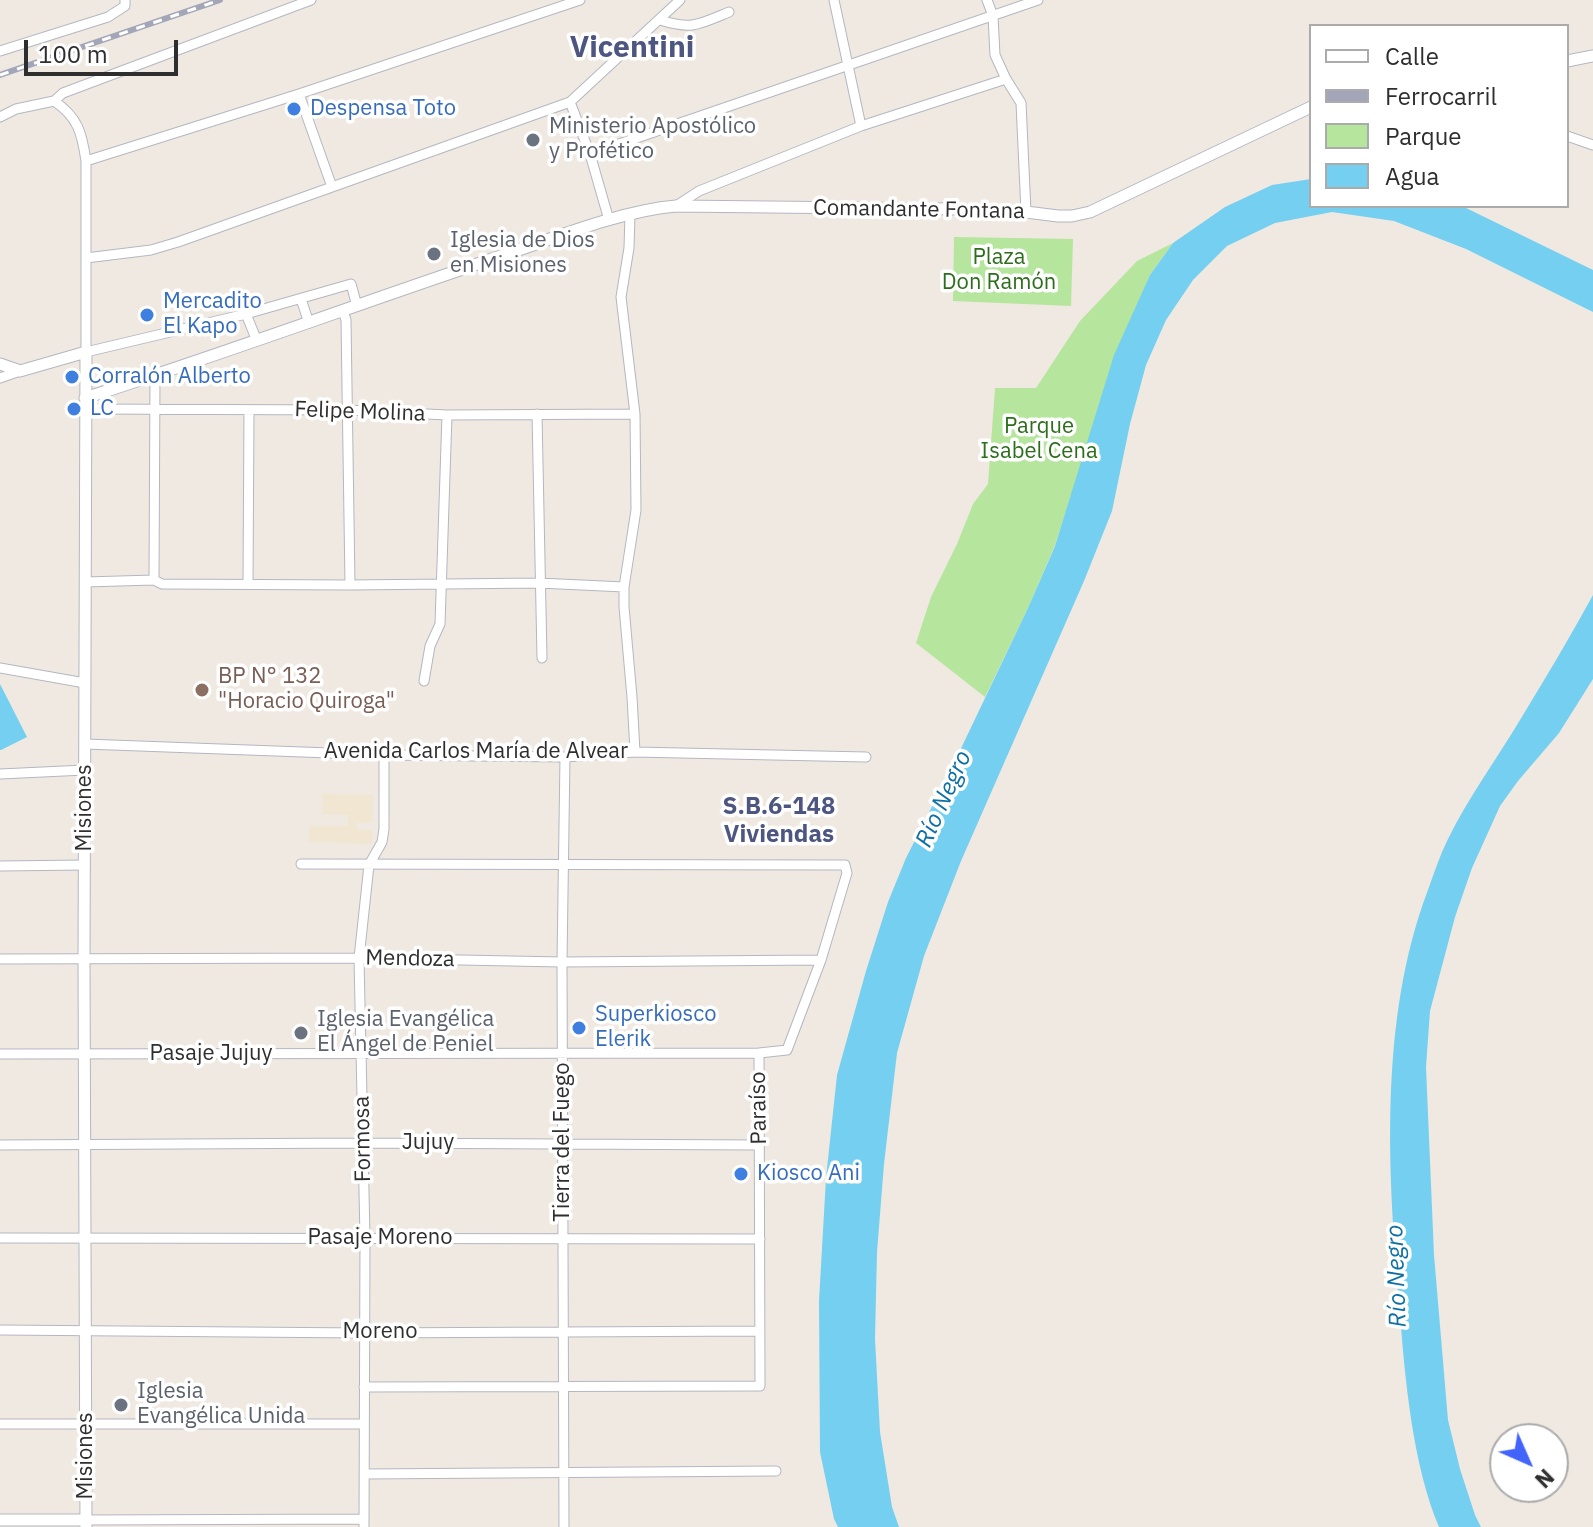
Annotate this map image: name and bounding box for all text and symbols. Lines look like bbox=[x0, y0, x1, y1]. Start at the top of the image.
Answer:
scale bar bbox=[28, 24, 182, 74]
legend bbox=[1309, 24, 1569, 208]
district label: Vicentini bbox=[570, 30, 694, 66]
text: 100 m bbox=[38, 38, 108, 70]
text: Calle bbox=[1385, 40, 1439, 72]
text: Ferrocarril bbox=[1385, 80, 1497, 112]
place label: Despensa Toto bbox=[310, 96, 456, 122]
marker: Despensa Toto bbox=[285, 100, 303, 118]
place label: Ministerio Apostólico y Profético bbox=[549, 114, 756, 166]
text: Parque bbox=[1385, 120, 1462, 152]
marker: Ministerio Apostólico y Profético bbox=[524, 131, 542, 149]
text: Agua bbox=[1385, 160, 1439, 192]
street label: Comandante Fontana bbox=[813, 195, 1025, 225]
place label: Iglesia de Dios en Misiones bbox=[450, 228, 595, 280]
marker: Iglesia de Dios en Misiones bbox=[425, 245, 443, 263]
park label: Plaza Don Ramón bbox=[942, 245, 1056, 296]
place label: Mercadito El Kapo bbox=[163, 289, 262, 340]
marker: Mercadito El Kapo bbox=[138, 306, 156, 324]
place label: Corralón Alberto bbox=[88, 364, 251, 390]
marker: Corralón Alberto bbox=[63, 368, 81, 386]
place label: LC bbox=[90, 396, 114, 422]
street label: Felipe Molina bbox=[294, 397, 426, 427]
marker: LC bbox=[65, 400, 83, 418]
park label: Parque Isabel Cena bbox=[980, 414, 1098, 466]
place label: BP N° 132 "Horacio Quiroga" bbox=[218, 664, 395, 716]
marker: BP N° 132 "Horacio Quiroga" bbox=[193, 681, 211, 699]
street label: Avenida Carlos María de Alvear bbox=[324, 739, 628, 765]
water label: Río Negro bbox=[910, 746, 978, 852]
street label: Misiones bbox=[72, 764, 98, 852]
district label: S.B.6-148 Viviendas bbox=[723, 793, 835, 849]
street label: Mendoza bbox=[365, 945, 455, 973]
place label: Superkiosco Elerik bbox=[595, 1002, 717, 1054]
place label: Iglesia Evangélica El Ángel de Peniel bbox=[317, 1007, 494, 1058]
marker: Superkiosco Elerik bbox=[570, 1019, 588, 1037]
marker: Iglesia Evangélica El Ángel de Peniel bbox=[292, 1024, 310, 1042]
street label: Pasaje Jujuy bbox=[150, 1041, 272, 1067]
street label: Tierra del Fuego bbox=[550, 1062, 576, 1222]
street label: Paraíso bbox=[745, 1071, 773, 1145]
street label: Formosa bbox=[349, 1096, 377, 1182]
street label: Jujuy bbox=[402, 1130, 454, 1156]
place label: Kiosco Ani bbox=[757, 1161, 860, 1187]
marker: Kiosco Ani bbox=[732, 1165, 750, 1183]
water label: Río Negro bbox=[1381, 1224, 1413, 1328]
street label: Pasaje Moreno bbox=[307, 1225, 453, 1251]
street label: Moreno bbox=[342, 1319, 418, 1345]
place label: Iglesia Evangélica Unida bbox=[137, 1379, 305, 1430]
marker: Iglesia Evangélica Unida bbox=[112, 1396, 130, 1414]
street label: Misiones bbox=[73, 1412, 99, 1500]
north arrow bbox=[1489, 1423, 1569, 1503]
text: N bbox=[1529, 1463, 1561, 1495]

